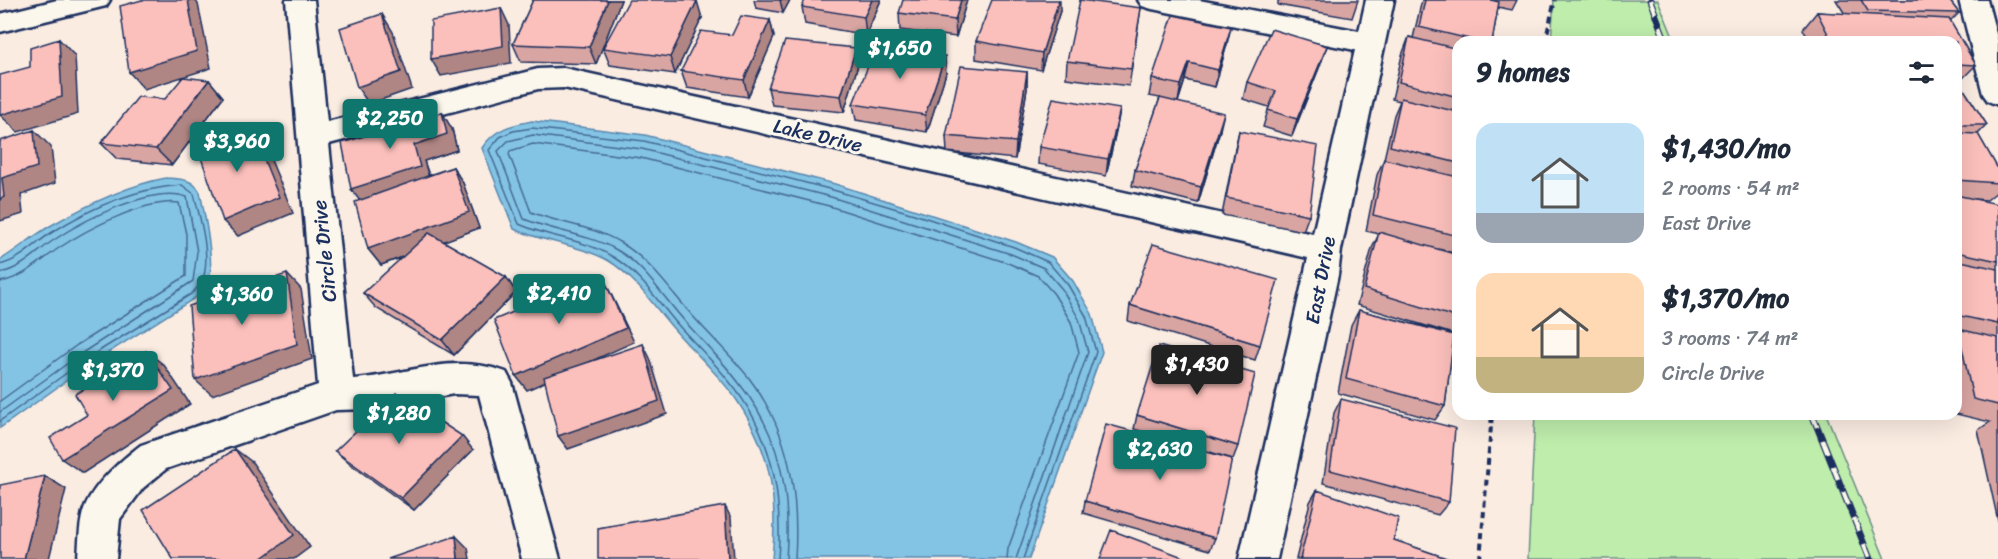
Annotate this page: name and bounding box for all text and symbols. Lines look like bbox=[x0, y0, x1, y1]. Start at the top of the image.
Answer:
pin: $1,650 bbox=[851, 29, 949, 80]
text: $1,650 bbox=[868, 31, 932, 66]
text: 9 homes bbox=[1476, 49, 1570, 95]
icon: filters bbox=[1905, 56, 1938, 89]
pin: $2,250 bbox=[341, 99, 439, 150]
text: $2,250 bbox=[357, 101, 423, 136]
street label: Lake Drive bbox=[770, 108, 866, 163]
pin: $3,960 bbox=[188, 122, 286, 173]
text: $3,960 bbox=[204, 124, 270, 159]
text: $1,430/mo bbox=[1662, 125, 1791, 171]
icon: home bbox=[1524, 147, 1596, 219]
text: 2 rooms · 54 m² bbox=[1662, 171, 1800, 206]
street label: Circle Drive bbox=[302, 198, 347, 304]
text: East Drive bbox=[1662, 206, 1751, 241]
street label: East Drive bbox=[1295, 233, 1346, 327]
pin: $2,410 bbox=[510, 274, 608, 325]
pin: $1,360 bbox=[193, 275, 291, 326]
text: $1,370/mo bbox=[1662, 275, 1789, 321]
text: $2,410 bbox=[527, 276, 591, 311]
text: $1,360 bbox=[211, 277, 273, 312]
icon: home bbox=[1524, 297, 1596, 369]
text: 3 rooms · 74 m² bbox=[1662, 321, 1798, 356]
pin: $1,430 bbox=[1148, 345, 1246, 396]
text: $1,430 bbox=[1165, 347, 1229, 382]
pin: $1,370 bbox=[64, 351, 162, 402]
text: $1,370 bbox=[82, 353, 144, 388]
text: Circle Drive bbox=[1662, 356, 1765, 391]
pin: $1,280 bbox=[350, 394, 448, 445]
text: $1,280 bbox=[367, 396, 431, 431]
pin: $2,630 bbox=[1111, 430, 1209, 481]
text: $2,630 bbox=[1127, 432, 1193, 467]

